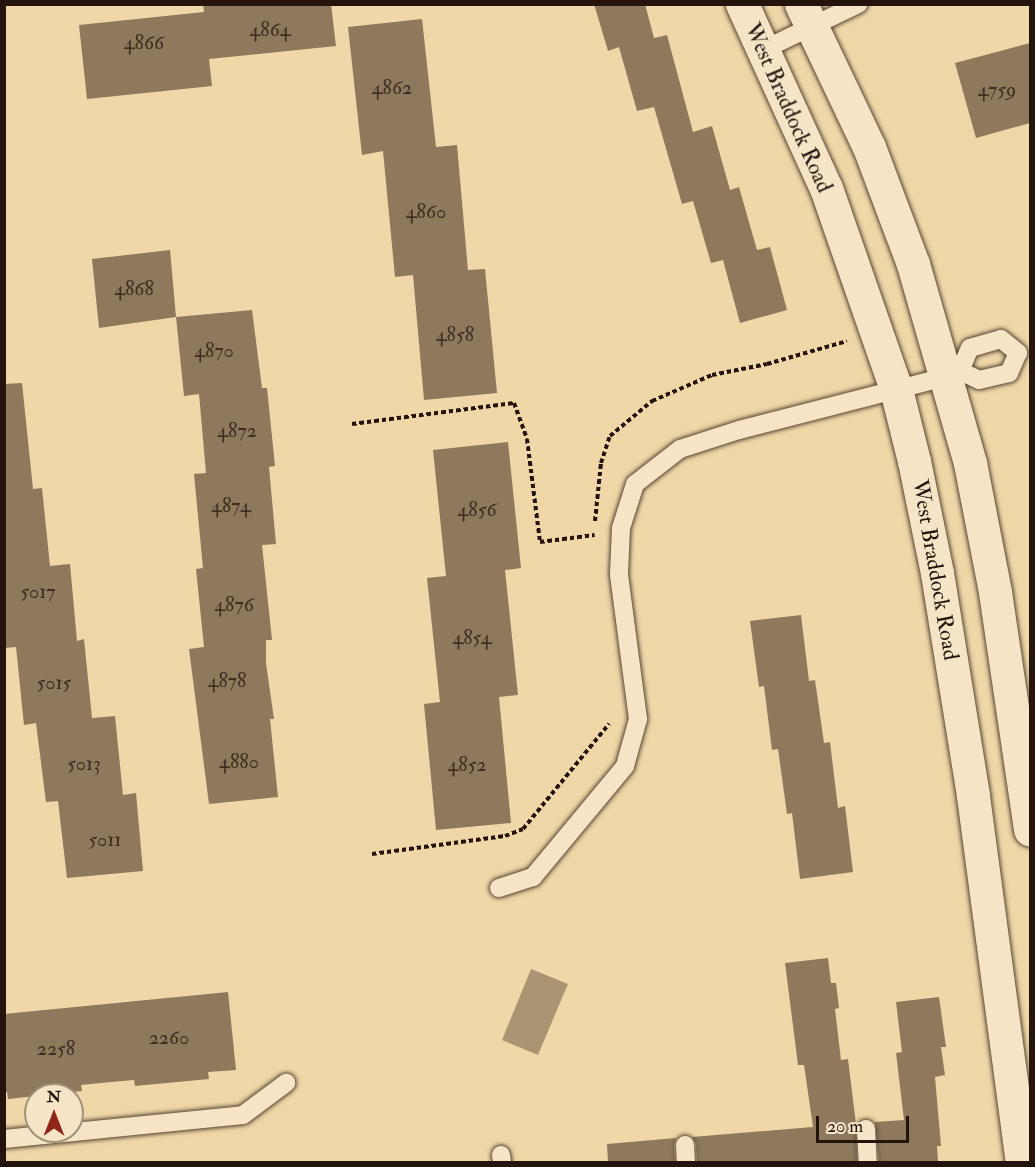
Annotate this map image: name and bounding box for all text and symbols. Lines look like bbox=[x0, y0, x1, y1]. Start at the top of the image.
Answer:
house number: 4864 bbox=[249, 17, 291, 41]
street label: West Braddock Road bbox=[739, 19, 837, 197]
house number: 4866 bbox=[124, 30, 164, 54]
house number: 4862 bbox=[372, 75, 412, 99]
house number: 4759 bbox=[978, 77, 1016, 101]
house number: 4860 bbox=[406, 199, 446, 223]
house number: 4868 bbox=[114, 276, 154, 300]
house number: 4858 bbox=[436, 322, 474, 346]
house number: 4870 bbox=[194, 338, 234, 362]
house number: 4872 bbox=[217, 418, 257, 442]
street label: West Braddock Road bbox=[906, 478, 964, 662]
house number: 4874 bbox=[211, 493, 251, 517]
house number: 4856 bbox=[458, 497, 496, 521]
house number: 5017 bbox=[20, 579, 56, 603]
house number: 4876 bbox=[214, 592, 254, 616]
house number: 4854 bbox=[452, 625, 492, 649]
house number: 4878 bbox=[208, 668, 246, 692]
house number: 5015 bbox=[37, 670, 71, 694]
house number: 4880 bbox=[219, 749, 259, 773]
house number: 5013 bbox=[67, 751, 101, 775]
house number: 4852 bbox=[447, 752, 487, 776]
house number: 5011 bbox=[88, 827, 122, 851]
house number: 2260 bbox=[149, 1025, 189, 1049]
house number: 2258 bbox=[37, 1036, 75, 1060]
north arrow bbox=[24, 1083, 84, 1143]
text: N bbox=[47, 1087, 61, 1107]
scale bar bbox=[819, 1104, 912, 1142]
text: 20 m bbox=[827, 1115, 863, 1138]

